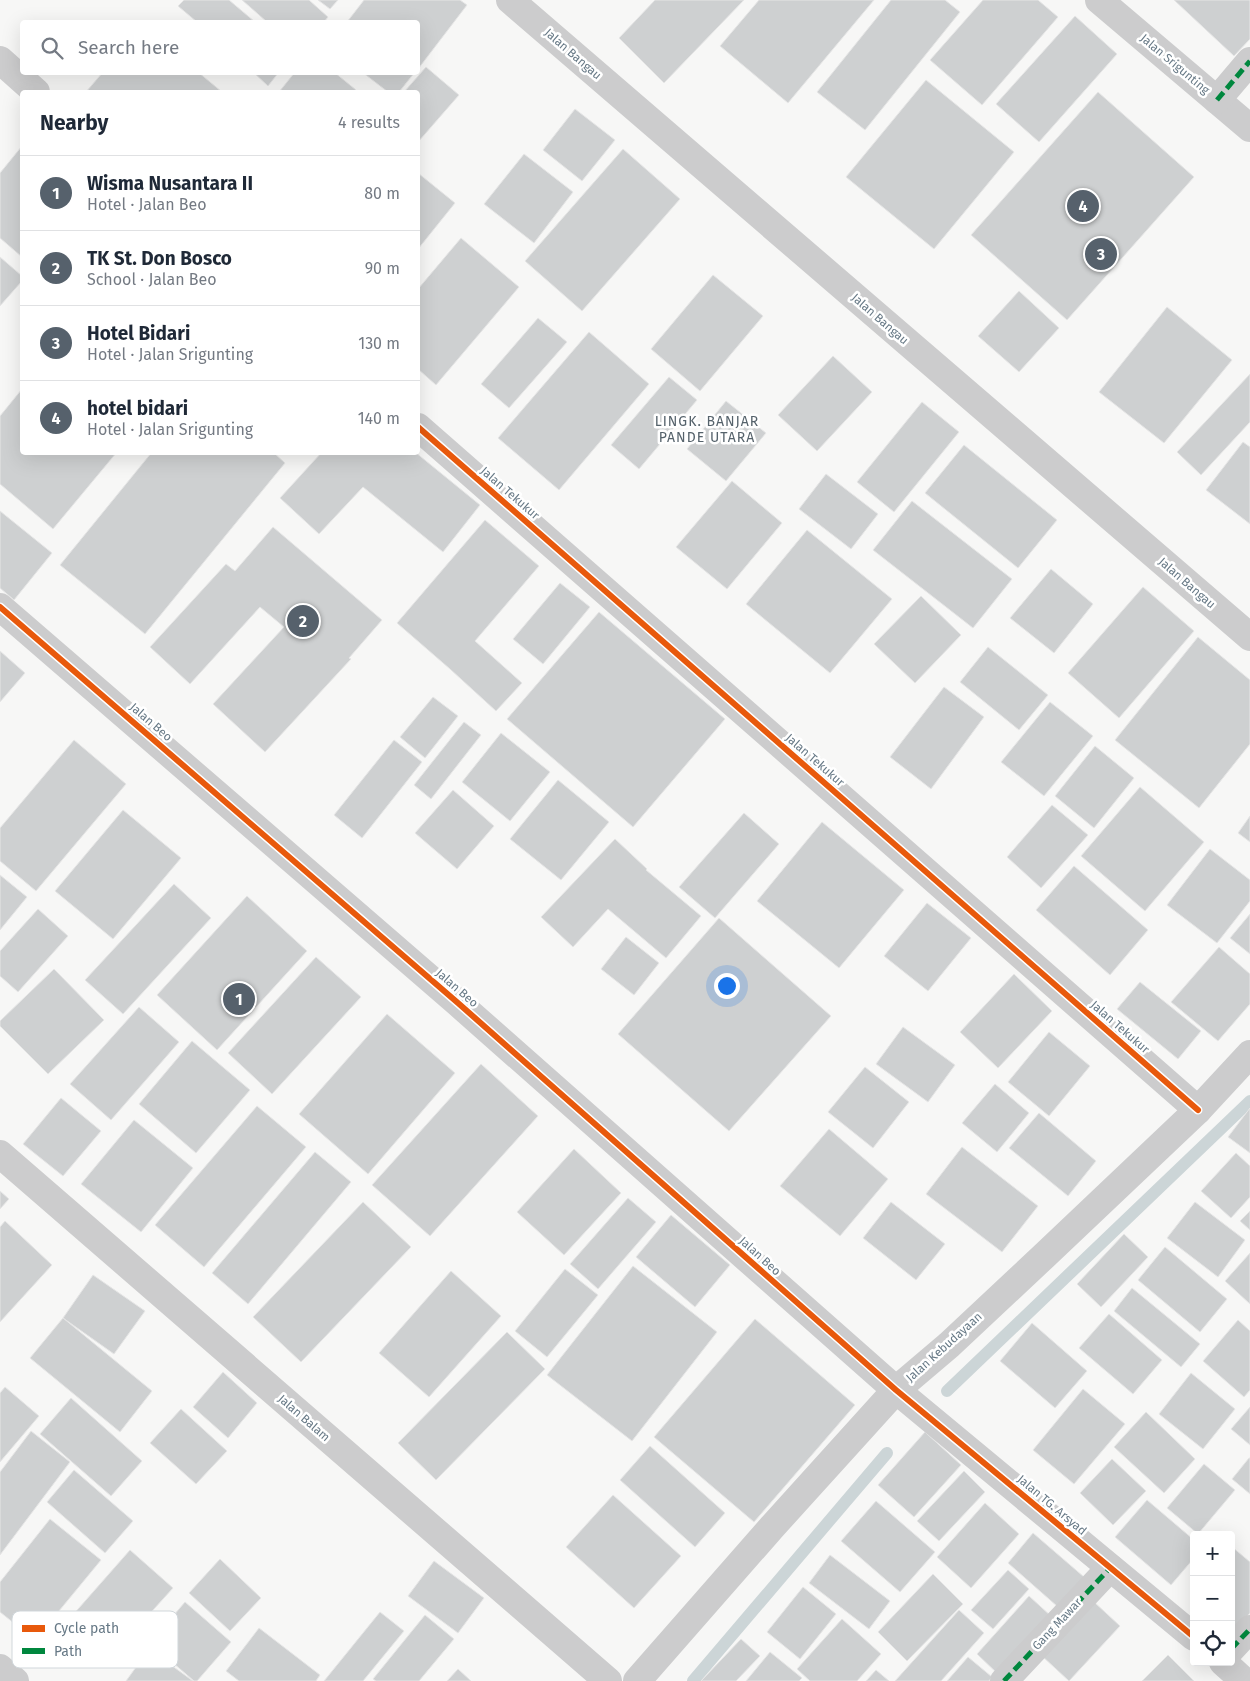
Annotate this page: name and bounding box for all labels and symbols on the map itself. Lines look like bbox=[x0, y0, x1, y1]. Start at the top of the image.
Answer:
street label: Jalan Bangau bbox=[542, 26, 604, 82]
street label: Jalan Srigunting bbox=[1138, 31, 1213, 97]
pin: 4 bbox=[1067, 187, 1099, 225]
pin: 3 bbox=[1085, 235, 1117, 273]
street label: Jalan Bangau bbox=[849, 291, 911, 347]
district label: LINGK. BANJAR PANDE UTARA bbox=[655, 413, 759, 446]
street label: Jalan Tekukur bbox=[478, 464, 542, 522]
street label: Jalan Bangau bbox=[1156, 555, 1218, 611]
pin: 2 bbox=[287, 602, 319, 640]
street label: Jalan Beo bbox=[127, 700, 175, 744]
street label: Jalan Tekukur bbox=[783, 731, 847, 789]
street label: Jalan Beo bbox=[433, 966, 481, 1010]
your location bbox=[714, 973, 740, 999]
pin: 1 bbox=[223, 980, 255, 1018]
street label: Jalan Tekukur bbox=[1088, 998, 1152, 1056]
street label: Jalan Beo bbox=[736, 1234, 784, 1278]
street label: Jalan Kebudayaan bbox=[903, 1309, 985, 1385]
street label: Jalan Balam bbox=[275, 1392, 333, 1444]
street label: Jalan TG. Arsyad bbox=[1015, 1472, 1089, 1538]
street label: Gang Mawar bbox=[1029, 1595, 1085, 1653]
legend bbox=[12, 1611, 178, 1668]
text: Cycle path bbox=[54, 1620, 119, 1637]
text: Path bbox=[54, 1643, 82, 1660]

